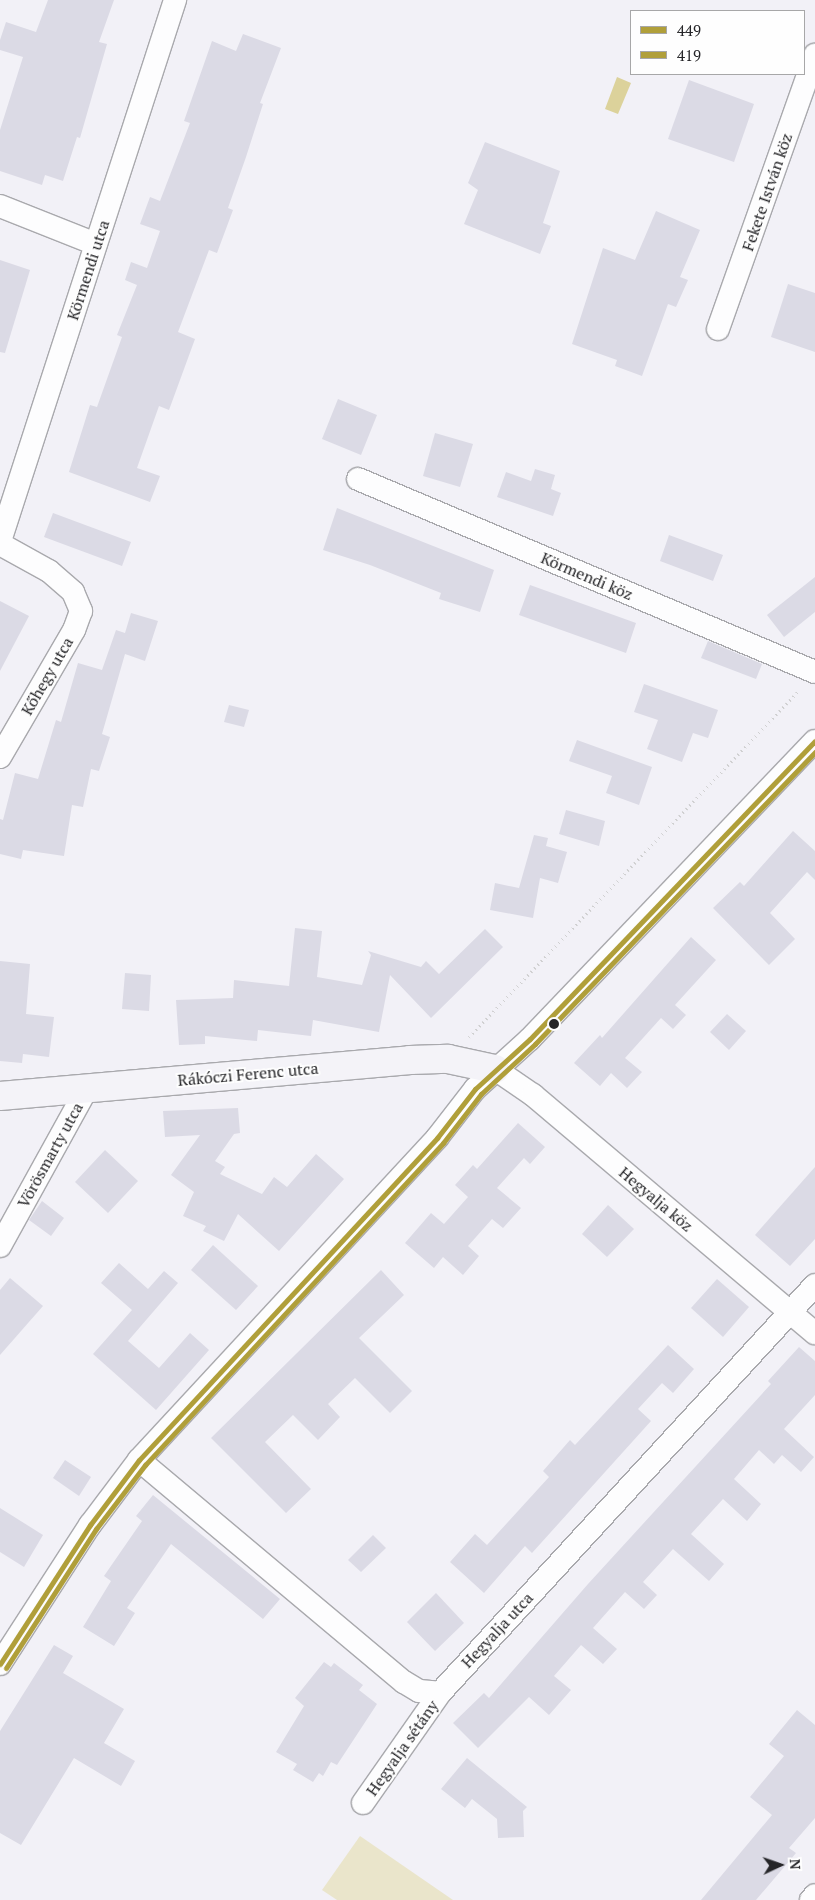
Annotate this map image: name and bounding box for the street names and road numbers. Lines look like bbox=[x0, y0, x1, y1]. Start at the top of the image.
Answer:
street label: Fekete István köz bbox=[738, 131, 796, 253]
street label: Körmendi utca bbox=[63, 218, 113, 322]
street label: Körmendi köz bbox=[538, 548, 636, 604]
street label: Kőhegy utca bbox=[17, 634, 77, 718]
street label: Rákóczi Ferenc utca bbox=[177, 1058, 319, 1090]
street label: Vörösmarty utca bbox=[13, 1099, 87, 1211]
street label: Hegyalja köz bbox=[615, 1163, 697, 1235]
street label: Hegyalja utca bbox=[457, 1588, 537, 1672]
street label: Hegyalja sétány bbox=[362, 1697, 442, 1799]

